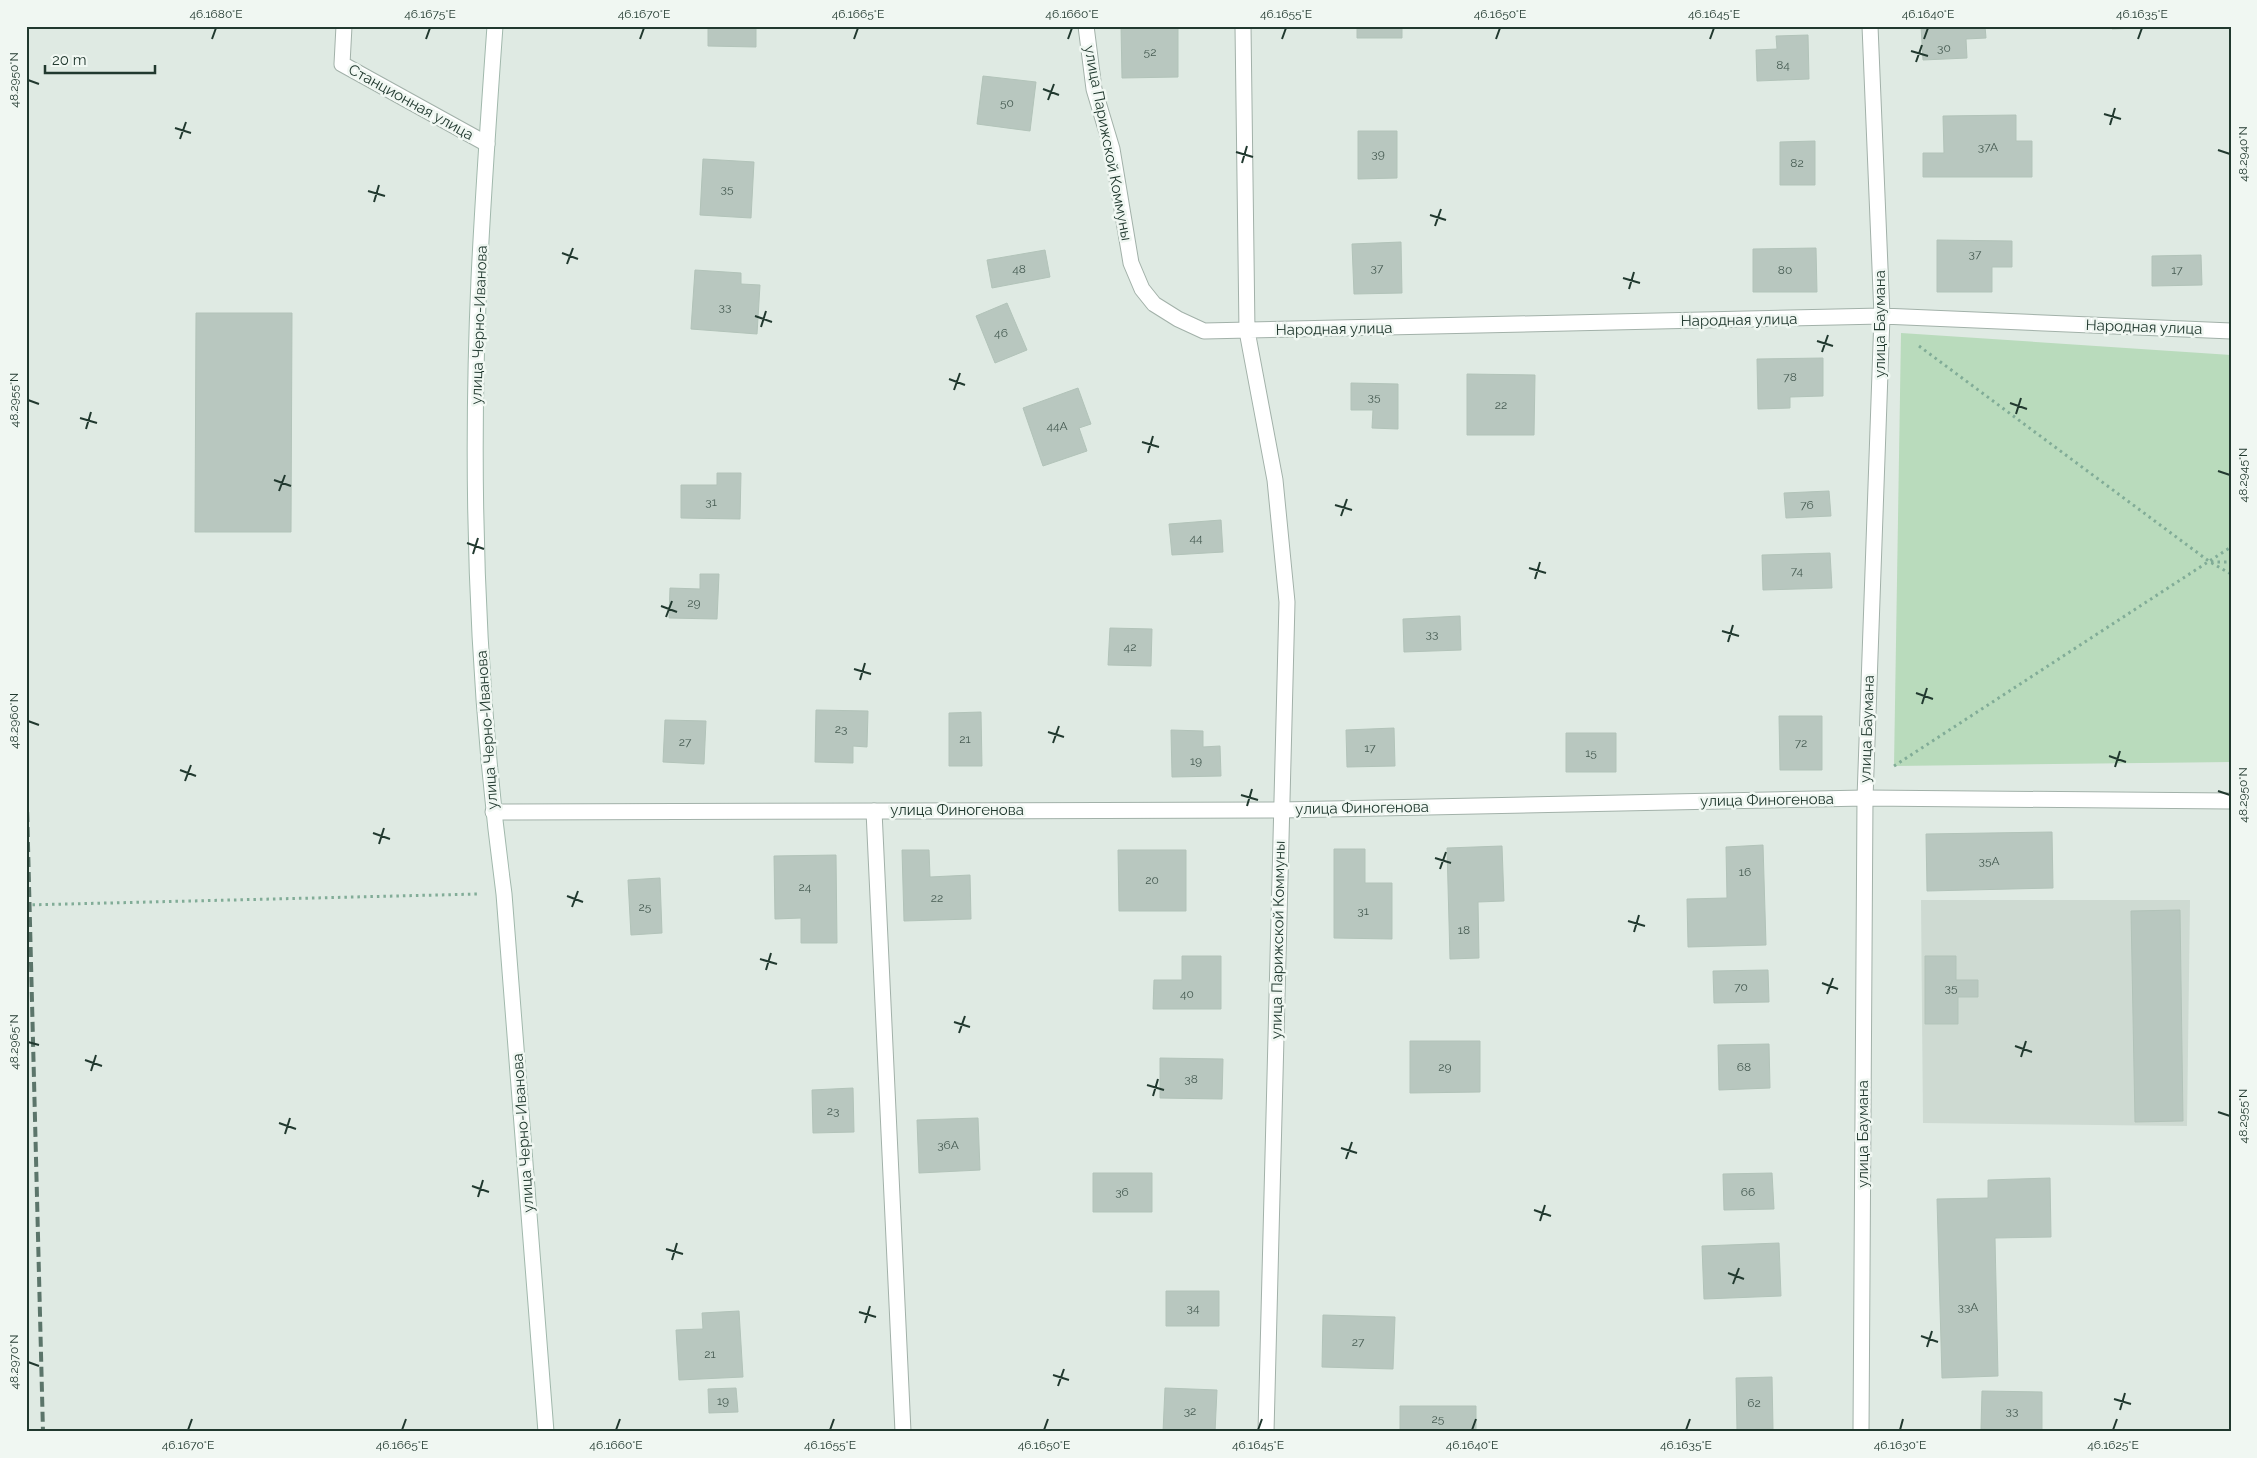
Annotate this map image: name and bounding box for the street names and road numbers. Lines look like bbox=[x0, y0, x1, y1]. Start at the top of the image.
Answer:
street label: улица Парижской Коммуны bbox=[1080, 44, 1136, 242]
street label: Станционная улица bbox=[345, 60, 477, 144]
street label: улица Черно-Иванова bbox=[467, 245, 491, 405]
street label: улица Баумана bbox=[1871, 270, 1889, 378]
street label: Народная улица bbox=[1681, 310, 1797, 330]
street label: Народная улица bbox=[2085, 316, 2203, 338]
street label: Народная улица bbox=[1276, 319, 1392, 339]
street label: улица Черно-Иванова bbox=[472, 650, 502, 810]
street label: улица Баумана bbox=[1856, 675, 1878, 783]
street label: улица Финогенова bbox=[1700, 790, 1834, 810]
street label: улица Финогенова bbox=[1295, 798, 1429, 818]
street label: улица Финогенова bbox=[890, 801, 1024, 819]
street label: улица Парижской Коммуны bbox=[1267, 841, 1289, 1039]
street label: улица Черно-Иванова bbox=[508, 1053, 538, 1213]
street label: улица Баумана bbox=[1854, 1080, 1872, 1188]

